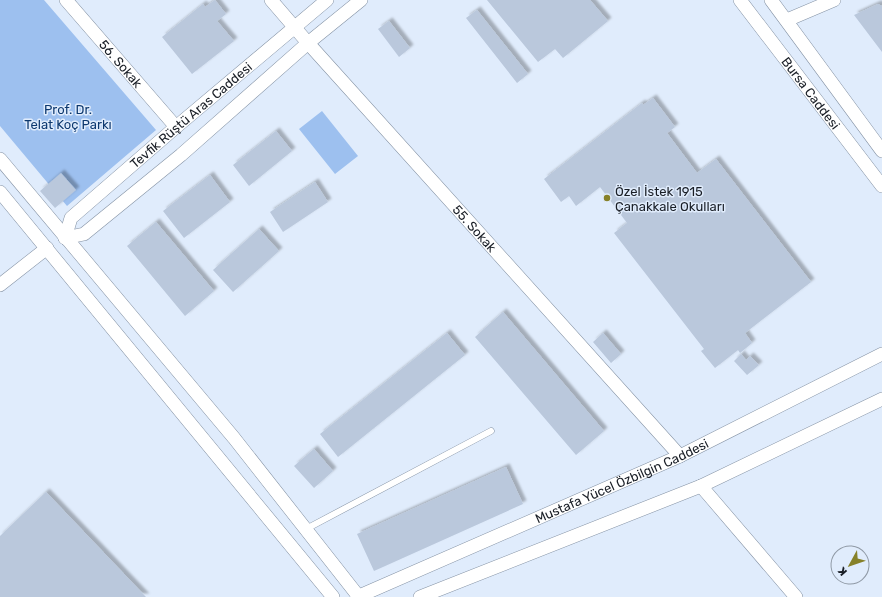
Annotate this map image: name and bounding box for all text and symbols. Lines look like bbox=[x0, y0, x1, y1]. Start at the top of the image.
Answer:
street label: 56. Sokak bbox=[96, 37, 146, 91]
street label: Bursa Caddesi bbox=[779, 54, 843, 132]
street label: Tevfik Rüştü Aras Caddesi bbox=[127, 59, 255, 171]
park label: Prof. Dr. Telat Koç Parkı bbox=[24, 102, 112, 132]
place label: Özel İstek 1915 Çanakkale Okulları bbox=[615, 184, 725, 214]
marker: Özel İstek 1915 Çanakkale Okulları bbox=[602, 193, 612, 203]
street label: 55. Sokak bbox=[450, 202, 500, 255]
street label: Mustafa Yücel Özbilgin Caddesi bbox=[533, 436, 711, 526]
north arrow bbox=[830, 545, 870, 585]
text: K bbox=[835, 564, 850, 578]

